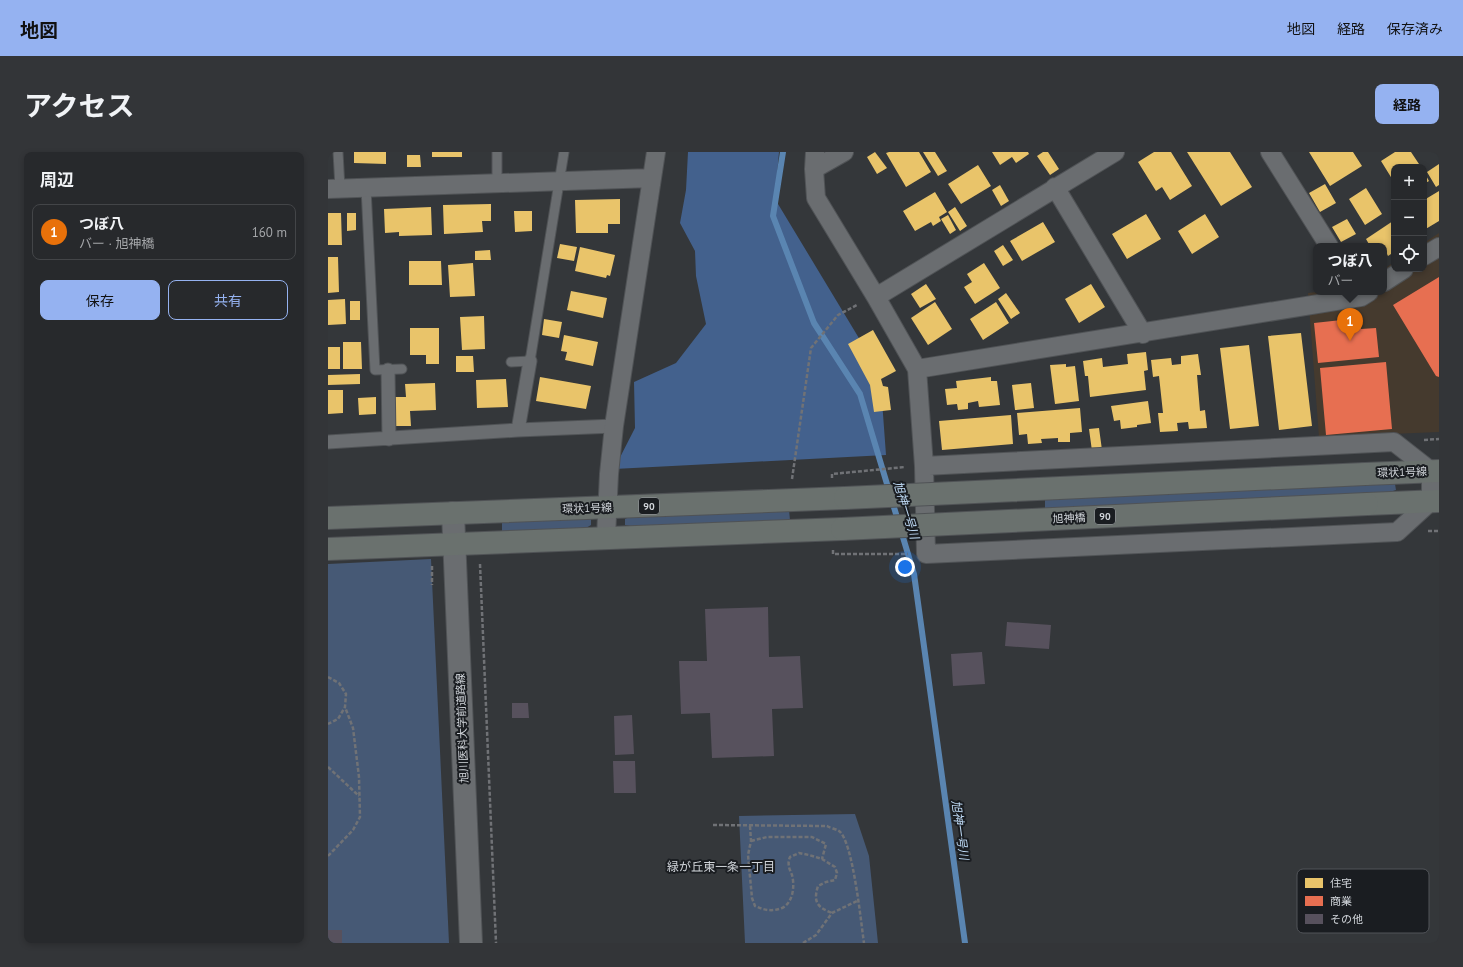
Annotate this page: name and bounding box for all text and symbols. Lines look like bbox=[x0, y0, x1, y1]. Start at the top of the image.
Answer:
text: 地図 bbox=[20, 18, 58, 42]
text: 地図 bbox=[1287, 20, 1315, 38]
text: 経路 bbox=[1337, 20, 1365, 38]
text: 保存済み bbox=[1387, 20, 1443, 38]
button: 経路 bbox=[1375, 84, 1439, 124]
text: アクセス bbox=[24, 87, 135, 124]
map controls bbox=[1391, 164, 1427, 272]
button: + bbox=[1391, 164, 1427, 200]
text: 周辺 bbox=[40, 169, 74, 191]
button: − bbox=[1391, 200, 1427, 236]
text: つぼ八 bbox=[79, 214, 124, 233]
text: 1 bbox=[50, 224, 58, 241]
text: 160 m bbox=[252, 224, 287, 241]
text: バー · 旭神橋 bbox=[79, 235, 154, 252]
button: locate bbox=[1391, 236, 1427, 272]
popup bbox=[1313, 243, 1387, 295]
text: つぼ八 bbox=[1327, 251, 1373, 270]
text: バー bbox=[1327, 272, 1354, 289]
button: 保存 bbox=[40, 280, 160, 320]
button: 共有 bbox=[168, 280, 288, 320]
pin: 1 bbox=[1337, 308, 1363, 341]
street label: 環状1号線 bbox=[1377, 464, 1427, 480]
water label: 旭神一号川 bbox=[891, 479, 923, 543]
road number: 90 bbox=[639, 498, 659, 514]
street label: 環状1号線 bbox=[562, 500, 612, 516]
road number: 90 bbox=[1095, 508, 1115, 524]
street label: 旭神橋 bbox=[1052, 510, 1086, 526]
your location bbox=[895, 557, 915, 577]
street label: 旭川医科大学前道路線 bbox=[453, 673, 471, 783]
water label: 旭神一号川 bbox=[949, 799, 972, 863]
district label: 緑が丘東一条一丁目 bbox=[667, 859, 775, 874]
legend bbox=[1297, 869, 1429, 933]
text: 住宅 bbox=[1330, 876, 1352, 890]
text: 商業 bbox=[1330, 894, 1352, 908]
text: その他 bbox=[1330, 912, 1363, 926]

